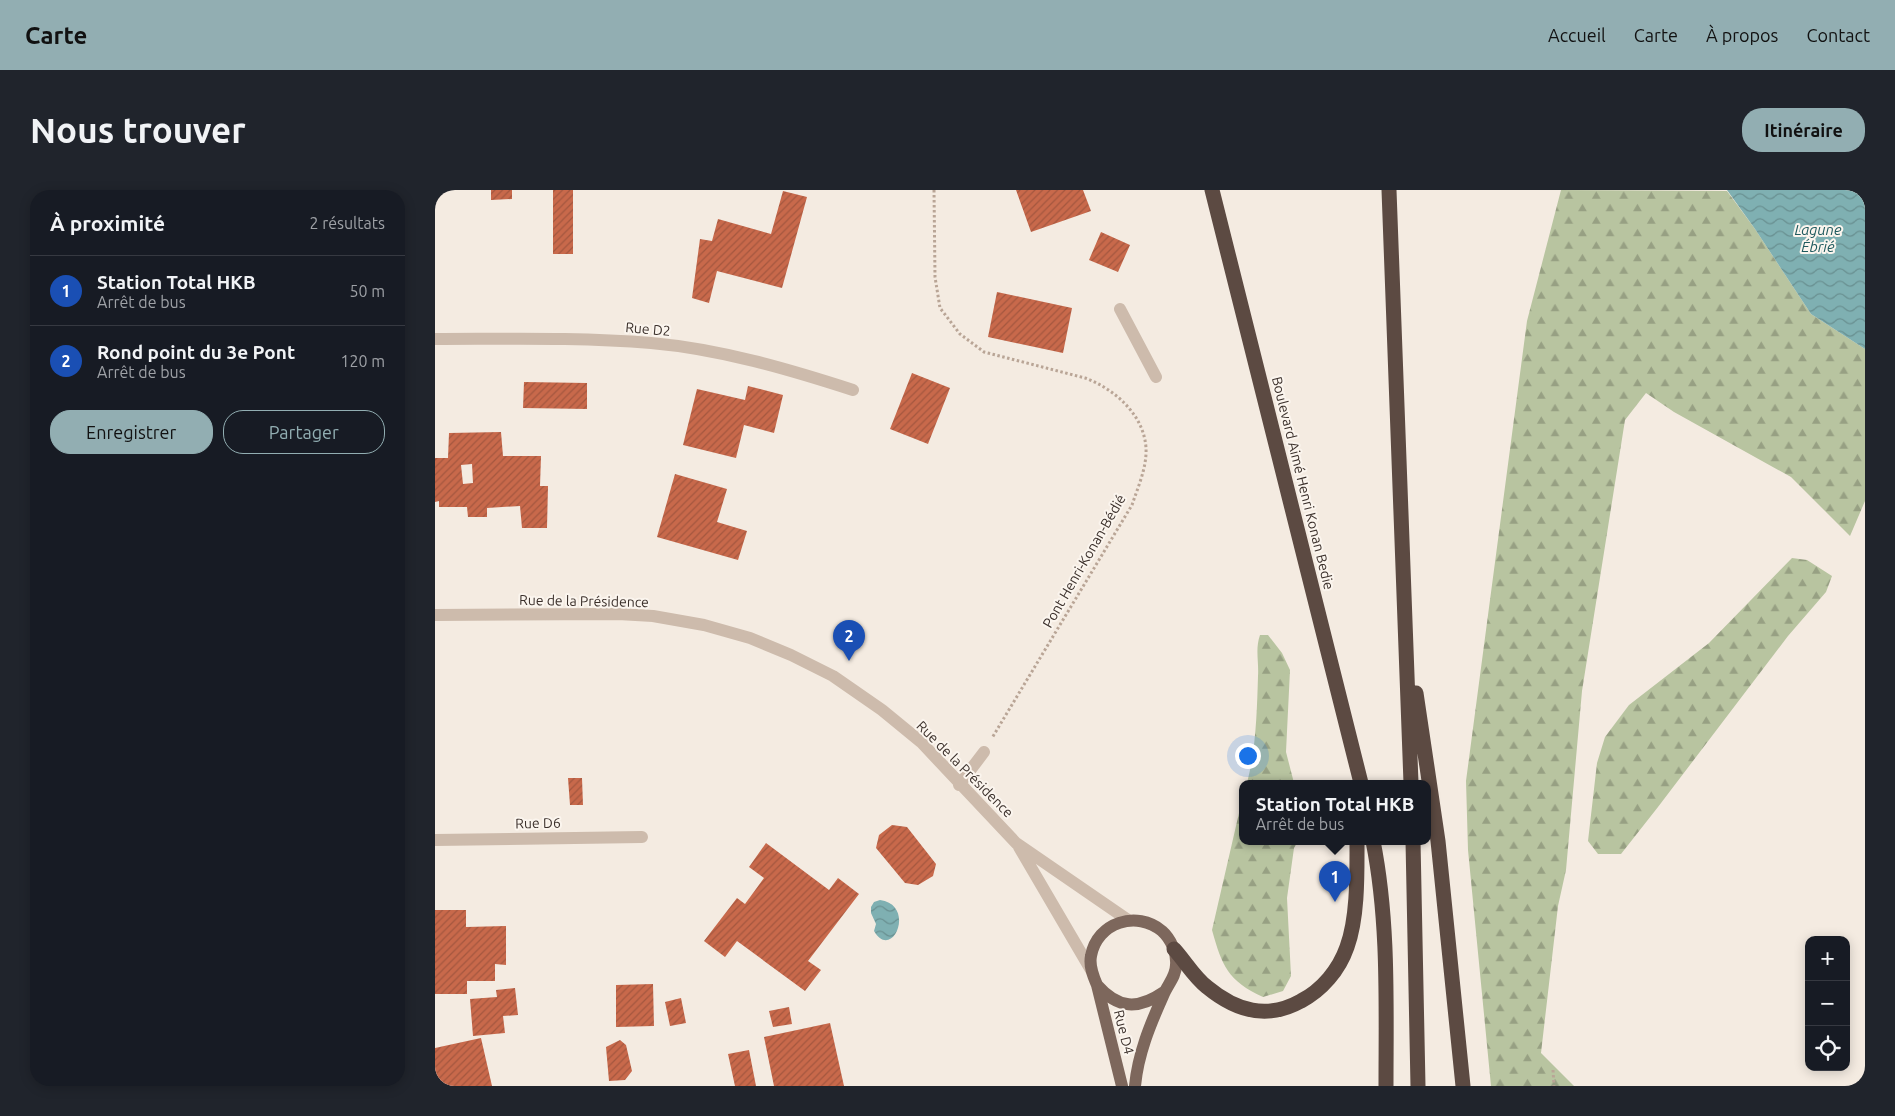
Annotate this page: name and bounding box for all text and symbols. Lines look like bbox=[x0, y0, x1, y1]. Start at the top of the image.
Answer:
text: Carte bbox=[25, 22, 87, 49]
text: Accueil bbox=[1548, 25, 1606, 45]
text: Carte bbox=[1634, 25, 1678, 45]
text: À propos bbox=[1706, 25, 1778, 45]
text: Contact bbox=[1806, 25, 1870, 45]
button: Itinéraire bbox=[1742, 108, 1865, 152]
text: Nous trouver bbox=[30, 110, 246, 150]
text: À proximité bbox=[50, 211, 165, 235]
text: 2 résultats bbox=[309, 214, 385, 232]
water label: Lagune Ébrié bbox=[1794, 221, 1842, 255]
text: Station Total HKB bbox=[97, 271, 256, 293]
text: 1 bbox=[61, 282, 71, 300]
text: 50 m bbox=[349, 282, 385, 300]
text: Arrêt de bus bbox=[97, 293, 186, 311]
street label: Rue D2 bbox=[625, 319, 671, 339]
text: Rond point du 3e Pont bbox=[97, 341, 295, 363]
text: 2 bbox=[61, 352, 71, 370]
text: 120 m bbox=[340, 352, 385, 370]
text: Arrêt de bus bbox=[97, 363, 186, 381]
street label: Boulevard Aimé Henri Konan Bedie bbox=[1269, 375, 1337, 591]
button: Enregistrer bbox=[50, 410, 213, 454]
button: Partager bbox=[223, 410, 385, 454]
street label: Pont Henri-Konan-Bédié bbox=[1039, 492, 1129, 630]
street label: Rue de la Présidence bbox=[519, 592, 649, 610]
pin: 2 bbox=[833, 620, 865, 661]
street label: Rue de la Présidence bbox=[913, 717, 1017, 821]
your location bbox=[1235, 743, 1261, 769]
popup bbox=[1239, 780, 1431, 845]
text: Station Total HKB bbox=[1256, 793, 1414, 815]
street label: Rue D6 bbox=[515, 815, 561, 831]
text: Arrêt de bus bbox=[1256, 815, 1344, 833]
pin: 1 bbox=[1319, 861, 1351, 902]
map controls bbox=[1805, 936, 1850, 1071]
button: + bbox=[1805, 936, 1850, 981]
button: − bbox=[1805, 981, 1850, 1026]
street label: Rue D4 bbox=[1111, 1008, 1137, 1056]
button: locate bbox=[1805, 1026, 1850, 1071]

